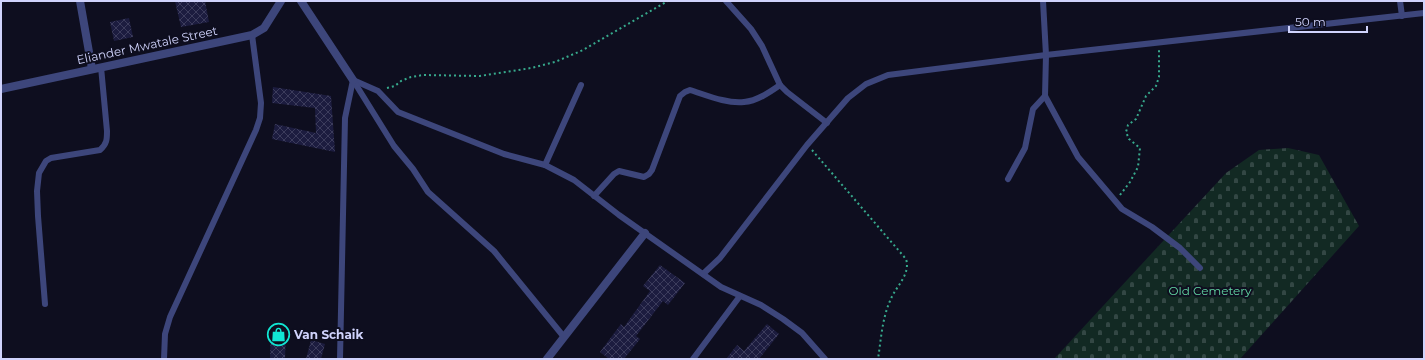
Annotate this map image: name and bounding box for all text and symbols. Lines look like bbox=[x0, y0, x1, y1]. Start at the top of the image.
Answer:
scale bar bbox=[1289, 8, 1367, 34]
text: 50 m bbox=[1295, 14, 1326, 29]
street label: Eliander Mwatale Street bbox=[75, 23, 219, 67]
park label: Old Cemetery bbox=[1168, 283, 1252, 298]
shop icon: Van Schaik bbox=[265, 321, 291, 347]
place label: Van Schaik bbox=[293, 327, 363, 342]

